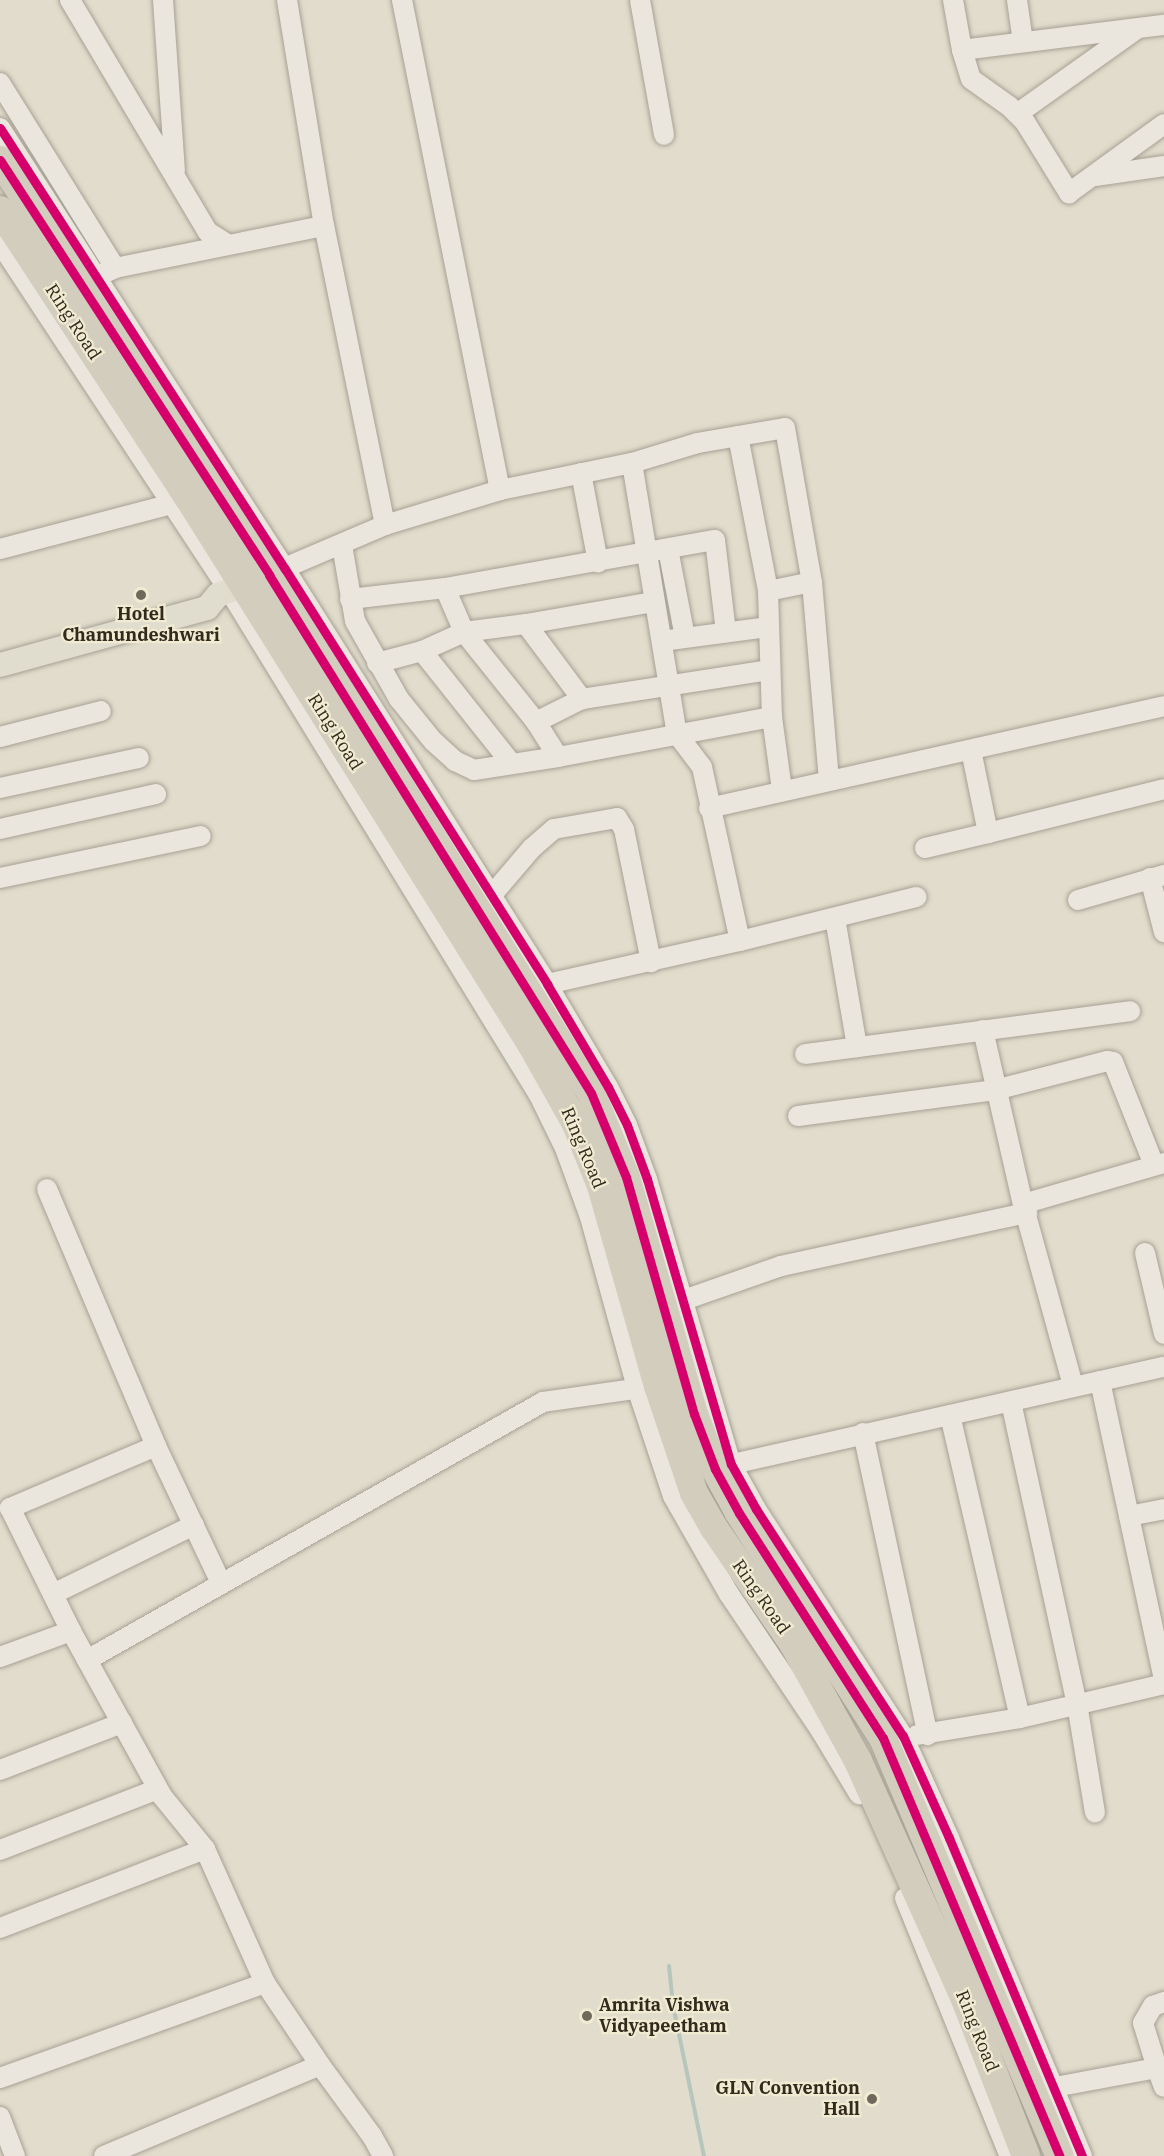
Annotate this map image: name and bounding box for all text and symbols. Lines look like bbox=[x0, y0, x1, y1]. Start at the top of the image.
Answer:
street label: Ring Road bbox=[40, 280, 106, 364]
marker: Hotel Chamundeshwari bbox=[134, 588, 148, 602]
place label: Hotel Chamundeshwari bbox=[62, 604, 220, 646]
street label: Ring Road bbox=[303, 690, 367, 774]
street label: Ring Road bbox=[556, 1104, 610, 1192]
street label: Ring Road bbox=[727, 1556, 795, 1638]
street label: Ring Road bbox=[951, 1987, 1003, 2075]
place label: Amrita Vishwa Vidyapeetham bbox=[599, 1995, 730, 2038]
marker: Amrita Vishwa Vidyapeetham bbox=[580, 2009, 594, 2023]
place label: GLN Convention Hall bbox=[715, 2078, 860, 2120]
marker: GLN Convention Hall bbox=[865, 2092, 879, 2106]

